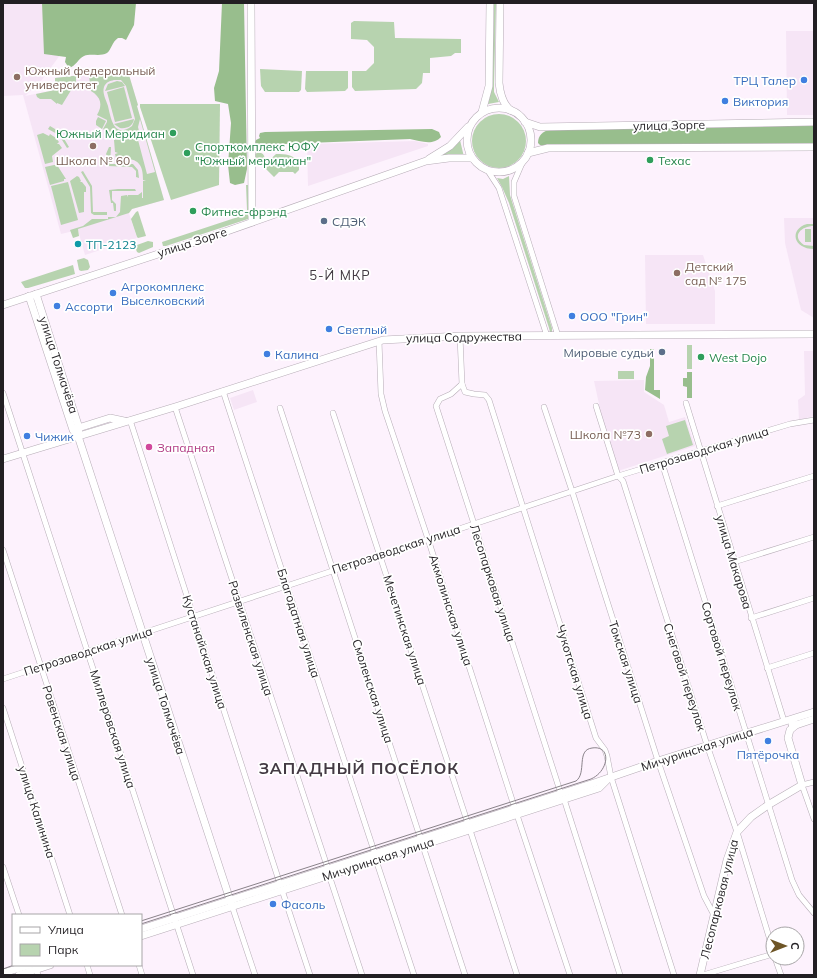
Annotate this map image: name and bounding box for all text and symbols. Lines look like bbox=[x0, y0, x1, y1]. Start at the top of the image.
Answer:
place label: Южный федеральный университет bbox=[25, 63, 155, 92]
marker: Южный федеральный университет bbox=[12, 72, 22, 82]
place label: ТРЦ Талер bbox=[733, 73, 796, 88]
marker: ТРЦ Талер bbox=[799, 75, 809, 85]
place label: Виктория bbox=[733, 94, 788, 109]
marker: Виктория bbox=[720, 96, 730, 106]
street label: улица Зорге bbox=[633, 117, 706, 133]
place label: Южный Меридиан bbox=[56, 126, 165, 141]
marker: Южный Меридиан bbox=[168, 128, 178, 138]
place label: Спорткомплекс ЮФУ "Южный меридиан" bbox=[195, 139, 319, 168]
marker: Школа № 60 bbox=[88, 141, 98, 151]
marker: Спорткомплекс ЮФУ "Южный меридиан" bbox=[182, 148, 192, 158]
place label: Школа № 60 bbox=[56, 153, 130, 168]
place label: Техас bbox=[658, 153, 691, 168]
marker: Техас bbox=[645, 155, 655, 165]
place label: Фитнес-фрэнд bbox=[201, 204, 287, 219]
marker: Фитнес-фрэнд bbox=[188, 206, 198, 216]
place label: СДЭК bbox=[332, 214, 366, 229]
marker: СДЭК bbox=[319, 216, 329, 226]
street label: улица Зорге bbox=[155, 224, 229, 260]
place label: ТП-2123 bbox=[86, 237, 136, 252]
marker: ТП-2123 bbox=[73, 239, 83, 249]
place label: Детский сад № 175 bbox=[685, 259, 747, 288]
district label: 5-Й МКР bbox=[309, 267, 371, 283]
marker: Детский сад № 175 bbox=[672, 268, 682, 278]
place label: Агрокомплекс Выселковский bbox=[121, 279, 205, 308]
marker: Агрокомплекс Выселковский bbox=[108, 288, 118, 298]
place label: Ассорти bbox=[65, 299, 113, 314]
marker: Ассорти bbox=[52, 301, 62, 311]
place label: ООО "Грин" bbox=[580, 309, 648, 324]
marker: ООО "Грин" bbox=[567, 311, 577, 321]
street label: улица Толмачёва bbox=[36, 315, 82, 415]
place label: Светлый bbox=[337, 322, 387, 337]
marker: Светлый bbox=[324, 324, 334, 334]
street label: улица Содружества bbox=[406, 328, 522, 346]
place label: Мировые судьи bbox=[563, 345, 654, 360]
place label: Калина bbox=[275, 347, 319, 362]
marker: Мировые судьи bbox=[657, 347, 667, 357]
marker: Калина bbox=[262, 349, 272, 359]
place label: West Dojo bbox=[709, 350, 767, 365]
marker: West Dojo bbox=[696, 352, 706, 362]
street label: Петрозаводская улица bbox=[637, 423, 771, 477]
place label: Школа №73 bbox=[570, 427, 641, 442]
place label: Чижик bbox=[35, 429, 74, 444]
marker: Школа №73 bbox=[644, 429, 654, 439]
marker: Чижик bbox=[22, 431, 32, 441]
place label: Западная bbox=[157, 440, 215, 455]
marker: Западная bbox=[144, 442, 154, 452]
street label: улица Макарова bbox=[713, 513, 755, 611]
street label: Петрозаводская улица bbox=[330, 521, 462, 577]
street label: Лесопарковая улица bbox=[467, 522, 519, 644]
street label: Акмолинская улица bbox=[426, 552, 476, 668]
street label: Благодатная улица bbox=[274, 566, 324, 680]
street label: Мечетинская улица bbox=[380, 573, 430, 687]
street label: Развиленская улица bbox=[225, 578, 277, 698]
street label: Кустанайская улица bbox=[179, 593, 231, 711]
street label: Сортовой переулок bbox=[698, 600, 746, 713]
street label: Томская улица bbox=[606, 619, 646, 705]
street label: Снеговой переулок bbox=[660, 621, 710, 733]
street label: Петрозаводская улица bbox=[22, 623, 154, 679]
street label: Чукотская улица bbox=[553, 623, 597, 721]
street label: Смоленская улица bbox=[349, 637, 397, 745]
street label: улица Толмачёва bbox=[143, 656, 189, 756]
street label: Миллеровская улица bbox=[87, 668, 139, 790]
street label: Ровенская улица bbox=[39, 683, 85, 783]
street label: Мичуринская улица bbox=[639, 724, 755, 774]
marker: Пятёрочка bbox=[763, 736, 773, 746]
place label: Пятёрочка bbox=[737, 747, 799, 762]
district label: ЗАПАДНЫЙ ПОСЁЛОК bbox=[259, 758, 459, 778]
street label: улица Калинина bbox=[15, 764, 59, 860]
street label: Мичуринская улица bbox=[320, 834, 436, 884]
street label: Лесопарковая улица bbox=[697, 838, 741, 960]
place label: Фасоль bbox=[281, 897, 326, 912]
marker: Фасоль bbox=[268, 899, 278, 909]
legend bbox=[12, 914, 142, 966]
text: Улица bbox=[47, 922, 84, 937]
north arrow bbox=[765, 926, 805, 966]
text: Парк bbox=[48, 942, 79, 957]
text: С bbox=[788, 942, 802, 950]

